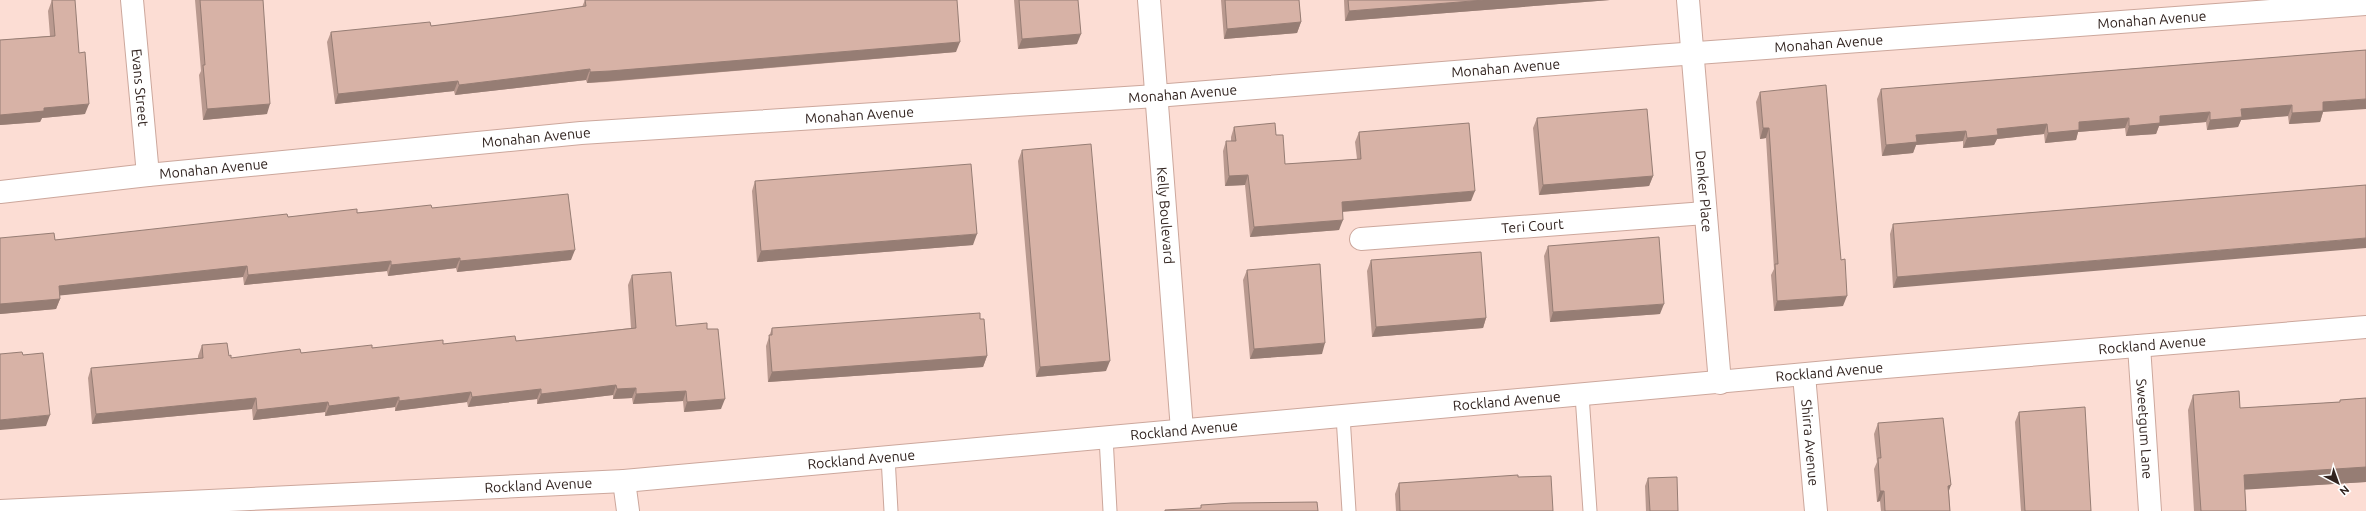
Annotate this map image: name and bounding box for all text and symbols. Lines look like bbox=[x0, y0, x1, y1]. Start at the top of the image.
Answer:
street label: Monahan Avenue bbox=[2097, 8, 2207, 32]
street label: Monahan Avenue bbox=[1774, 31, 1884, 55]
street label: Evans Street bbox=[128, 48, 152, 128]
street label: Monahan Avenue bbox=[1451, 56, 1561, 80]
street label: Monahan Avenue bbox=[1128, 82, 1238, 106]
street label: Monahan Avenue bbox=[804, 104, 914, 127]
street label: Monahan Avenue bbox=[481, 124, 591, 151]
street label: Denker Place bbox=[1693, 150, 1715, 233]
street label: Monahan Avenue bbox=[159, 155, 269, 182]
street label: Kelly Boulevard bbox=[1154, 166, 1177, 265]
street label: Teri Court bbox=[1501, 216, 1565, 236]
street label: Rockland Avenue bbox=[2098, 332, 2207, 357]
street label: Rockland Avenue bbox=[1775, 359, 1884, 385]
street label: Sweetgum Lane bbox=[2133, 378, 2156, 480]
street label: Rockland Avenue bbox=[1452, 388, 1561, 414]
street label: Shirra Avenue bbox=[1798, 399, 1822, 487]
street label: Rockland Avenue bbox=[1129, 417, 1239, 443]
street label: Rockland Avenue bbox=[807, 447, 916, 472]
north arrow bbox=[2318, 463, 2358, 503]
street label: Rockland Avenue bbox=[484, 475, 593, 496]
text: N bbox=[2338, 483, 2352, 498]

